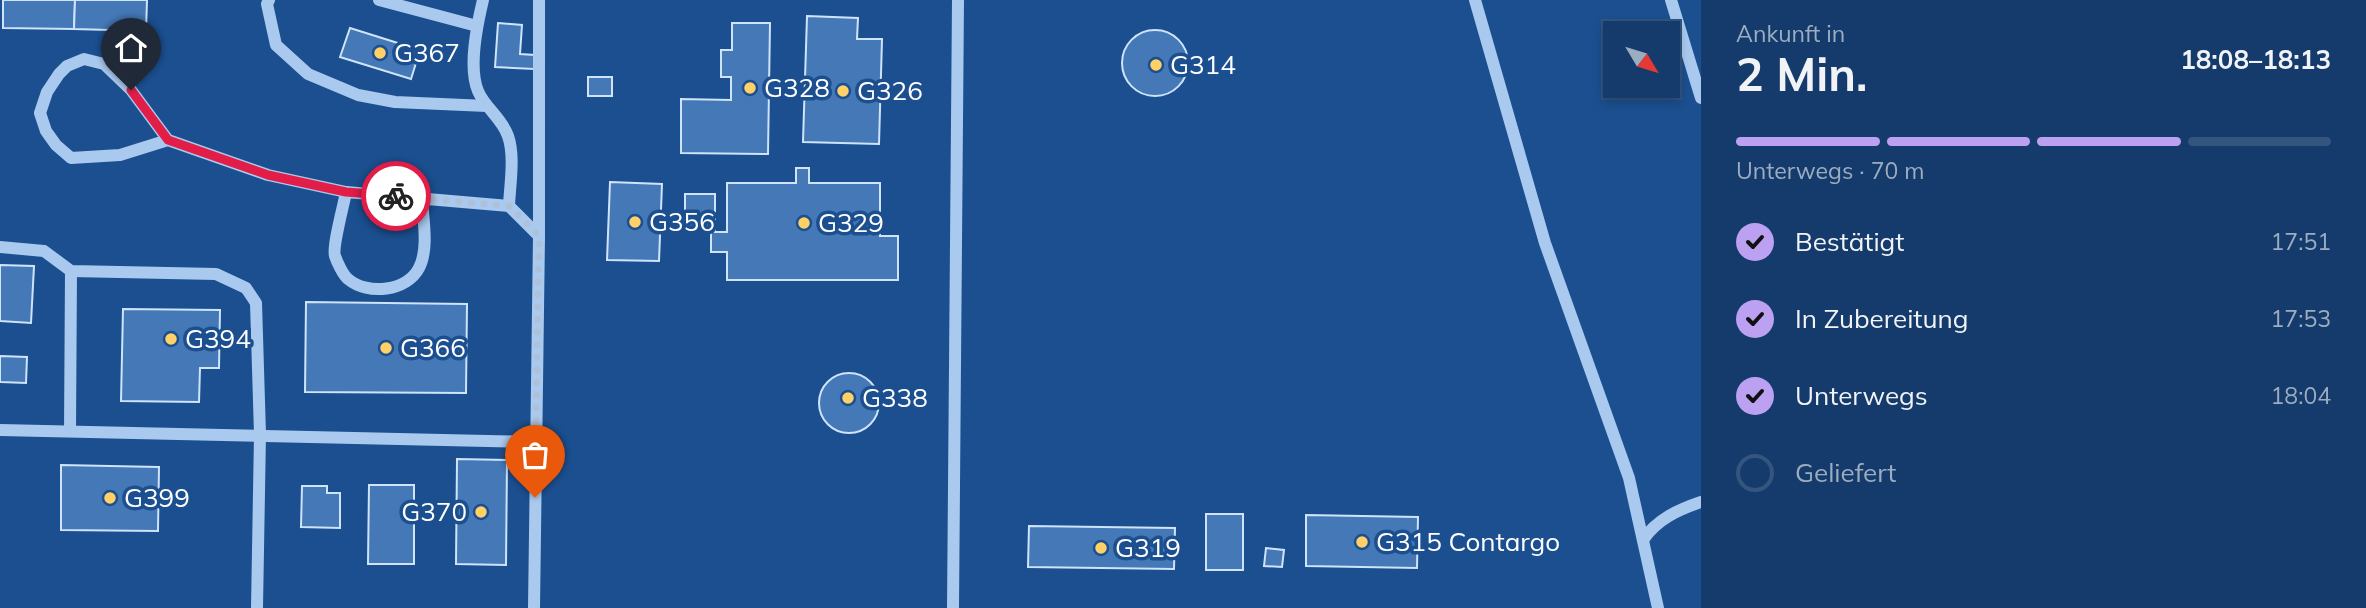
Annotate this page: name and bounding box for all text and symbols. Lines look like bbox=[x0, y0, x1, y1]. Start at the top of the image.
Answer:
pin bbox=[101, 18, 161, 90]
text: Ankunft in bbox=[1736, 19, 1845, 48]
north arrow bbox=[1603, 21, 1680, 98]
map controls bbox=[1603, 21, 1680, 98]
icon: home bbox=[112, 29, 150, 67]
place label: G367 bbox=[394, 36, 460, 69]
text: 18:08–18:13 bbox=[2180, 43, 2331, 76]
marker: G367 bbox=[372, 45, 388, 61]
text: 2 Min. bbox=[1736, 45, 1867, 103]
place label: G314 bbox=[1170, 48, 1236, 81]
marker: G314 bbox=[1148, 57, 1164, 73]
place label: G328 bbox=[764, 71, 830, 104]
place label: G326 bbox=[857, 74, 923, 107]
marker: G328 bbox=[742, 80, 758, 96]
marker: G326 bbox=[835, 83, 851, 99]
text: Unterwegs · 70 m bbox=[1736, 156, 1924, 185]
courier bbox=[361, 161, 431, 231]
icon: bike bbox=[377, 177, 415, 215]
place label: G356 bbox=[649, 205, 715, 238]
place label: G329 bbox=[818, 206, 884, 239]
marker: G356 bbox=[627, 214, 643, 230]
marker: G329 bbox=[796, 215, 812, 231]
icon: check bbox=[1736, 223, 1774, 261]
text: Bestätigt bbox=[1795, 225, 1904, 258]
text: 17:51 bbox=[2271, 227, 2331, 256]
icon: check bbox=[1736, 300, 1774, 338]
text: In Zubereitung bbox=[1795, 302, 1968, 335]
text: 17:53 bbox=[2271, 304, 2331, 333]
place label: G394 bbox=[185, 322, 251, 355]
marker: G394 bbox=[163, 331, 179, 347]
place label: G366 bbox=[400, 331, 466, 364]
marker: G366 bbox=[378, 340, 394, 356]
icon: check bbox=[1736, 377, 1774, 415]
text: Unterwegs bbox=[1795, 379, 1928, 412]
place label: G338 bbox=[862, 381, 928, 414]
text: 18:04 bbox=[2271, 381, 2331, 410]
marker: G338 bbox=[840, 390, 856, 406]
pin bbox=[505, 425, 565, 497]
icon: bag bbox=[516, 436, 554, 474]
text: Geliefert bbox=[1795, 456, 1896, 489]
place label: G399 bbox=[124, 481, 190, 514]
marker: G399 bbox=[102, 490, 118, 506]
place label: G370 bbox=[401, 495, 467, 528]
marker: G370 bbox=[473, 504, 489, 520]
place label: G315 Contargo bbox=[1376, 525, 1560, 558]
place label: G319 bbox=[1115, 531, 1181, 564]
marker: G315 Contargo bbox=[1354, 534, 1370, 550]
marker: G319 bbox=[1093, 540, 1109, 556]

